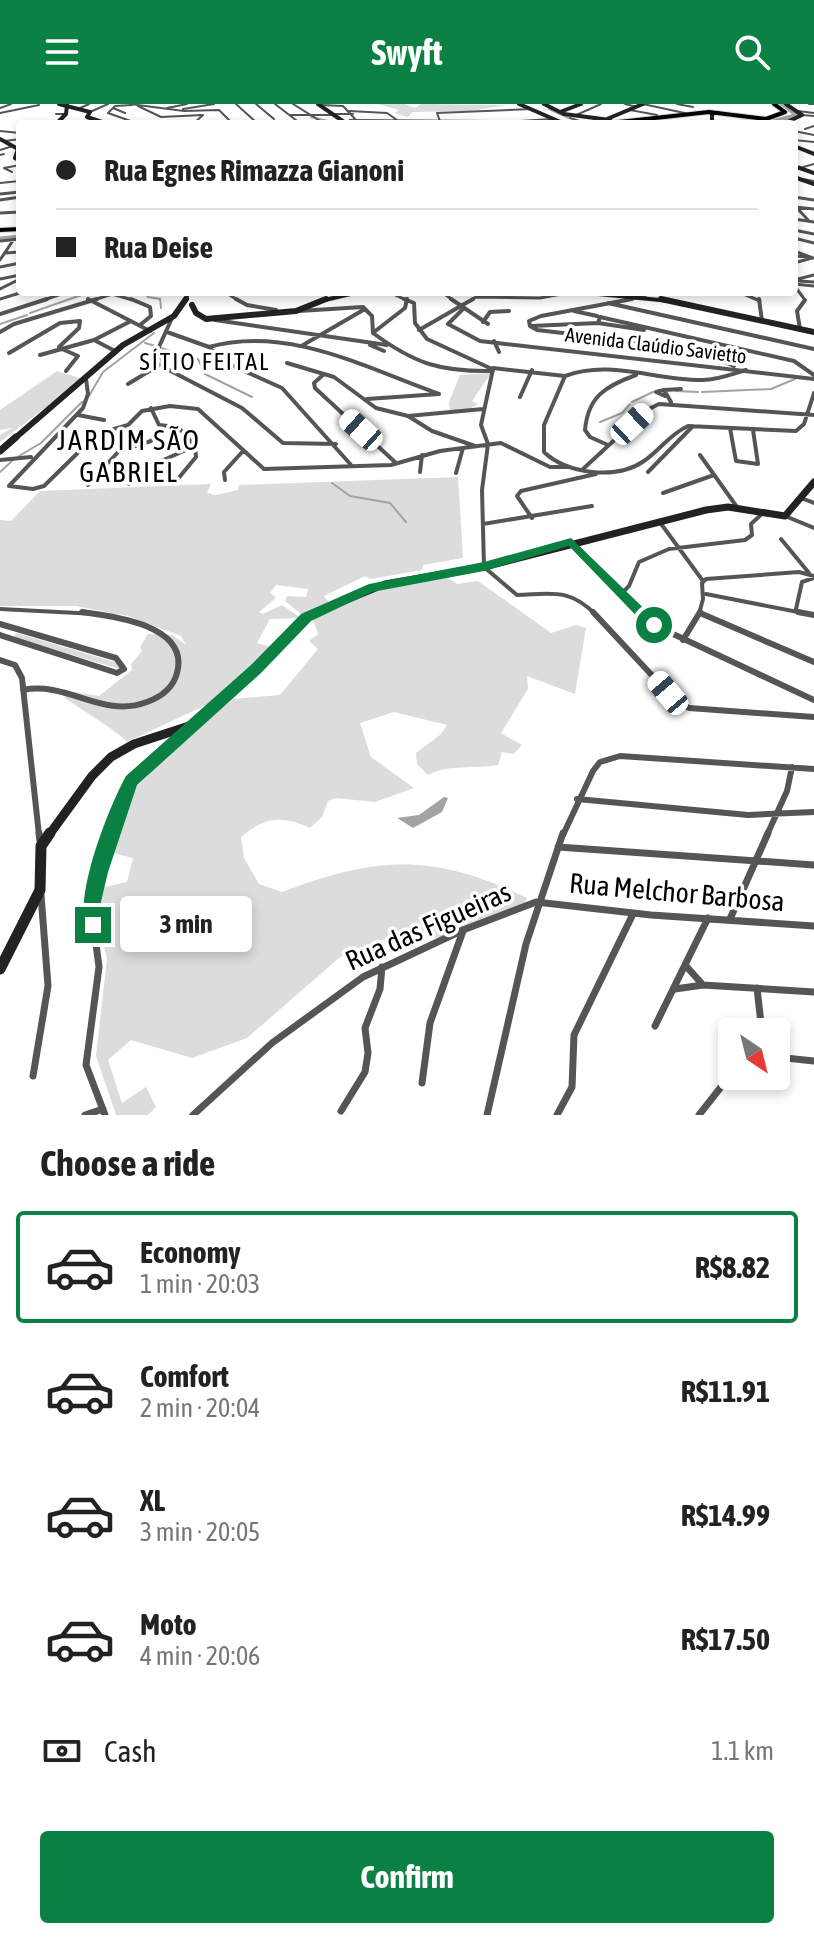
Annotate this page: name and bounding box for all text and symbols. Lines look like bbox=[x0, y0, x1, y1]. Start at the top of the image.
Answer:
icon: menu bbox=[40, 30, 84, 74]
icon: search bbox=[730, 30, 774, 74]
text: Swyft bbox=[371, 31, 443, 73]
text: Rua Egnes Rimazza Gianoni bbox=[104, 153, 404, 187]
text: Rua Deise bbox=[104, 230, 213, 264]
street label: Avenida Claúdio Savietto bbox=[564, 322, 748, 368]
district label: SÍTIO FEITAL bbox=[140, 348, 270, 375]
car bbox=[606, 399, 658, 449]
car bbox=[335, 405, 387, 455]
district label: JARDIM SÃO GABRIEL bbox=[57, 424, 201, 488]
route start bbox=[636, 607, 672, 643]
car bbox=[643, 667, 693, 719]
street label: Rua Melchor Barbosa bbox=[568, 867, 786, 917]
street label: Rua das Figueiras bbox=[340, 875, 516, 977]
callout: 3 min bbox=[121, 897, 253, 953]
route end bbox=[75, 907, 111, 943]
text: 3 min bbox=[159, 909, 213, 939]
north arrow bbox=[718, 1018, 790, 1090]
map controls bbox=[718, 1018, 790, 1090]
text: Choose a ride bbox=[40, 1142, 215, 1184]
icon: car bbox=[44, 1231, 116, 1303]
text: Economy bbox=[140, 1235, 241, 1269]
text: R$8.82 bbox=[695, 1250, 770, 1284]
text: 1 min · 20:03 bbox=[140, 1269, 260, 1299]
icon: car bbox=[44, 1355, 116, 1427]
text: Comfort bbox=[140, 1359, 229, 1393]
text: R$11.91 bbox=[681, 1374, 770, 1408]
text: 2 min · 20:04 bbox=[140, 1393, 260, 1423]
icon: car bbox=[44, 1479, 116, 1551]
text: XL bbox=[140, 1483, 165, 1517]
text: R$14.99 bbox=[681, 1498, 770, 1532]
text: 3 min · 20:05 bbox=[140, 1517, 260, 1547]
icon: car bbox=[44, 1603, 116, 1675]
text: Moto bbox=[140, 1607, 197, 1641]
text: R$17.50 bbox=[681, 1622, 770, 1656]
text: 4 min · 20:06 bbox=[140, 1641, 260, 1671]
icon: cash bbox=[40, 1729, 84, 1773]
text: Cash bbox=[104, 1734, 157, 1768]
text: 1.1 km bbox=[711, 1736, 774, 1766]
button: Confirm bbox=[40, 1831, 774, 1923]

